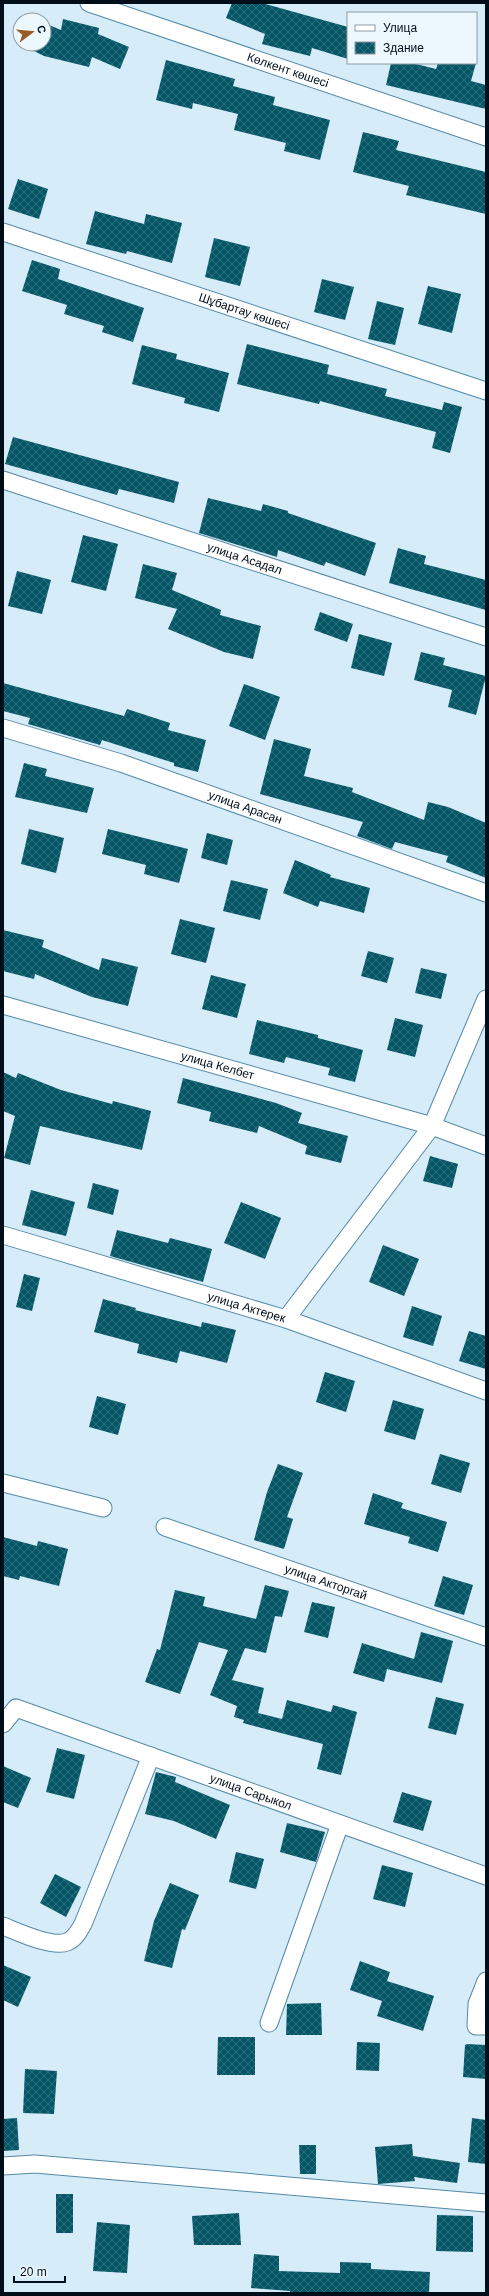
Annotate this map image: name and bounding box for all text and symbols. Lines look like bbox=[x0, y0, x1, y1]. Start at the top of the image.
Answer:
north arrow bbox=[12, 12, 52, 52]
legend bbox=[347, 12, 477, 64]
text: Улица bbox=[383, 21, 417, 35]
text: С bbox=[35, 24, 48, 35]
text: Здание bbox=[383, 41, 424, 55]
street label: Көлкент көшесі bbox=[245, 50, 331, 90]
street label: Шұбартау көшесі bbox=[197, 290, 292, 333]
street label: улица Асадал bbox=[205, 540, 284, 577]
street label: улица Арасан bbox=[207, 788, 284, 827]
street label: улица Келбет bbox=[180, 1049, 256, 1083]
street label: улица Актерек bbox=[206, 1289, 288, 1326]
street label: улица Акторгай bbox=[283, 1562, 369, 1603]
street label: улица Сарыкол bbox=[208, 1771, 294, 1813]
scale bar bbox=[14, 2258, 65, 2284]
text: 20 m bbox=[20, 2265, 47, 2279]

